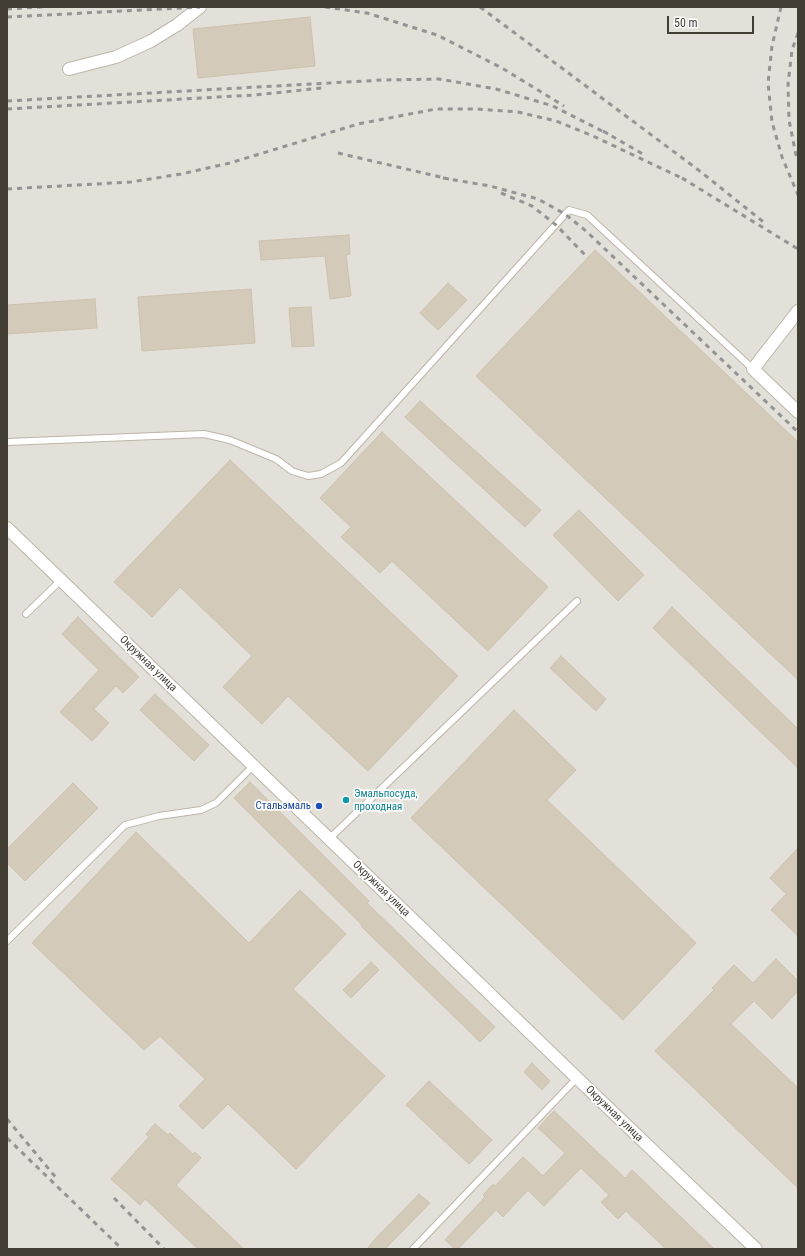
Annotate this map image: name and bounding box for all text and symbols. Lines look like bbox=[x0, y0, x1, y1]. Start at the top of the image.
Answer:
scale bar bbox=[669, 8, 756, 34]
text: 50 m bbox=[674, 16, 698, 30]
street label: Окружная улица bbox=[117, 633, 179, 695]
place label: Эмальпосуда, проходная bbox=[354, 787, 418, 813]
marker: Эмальпосуда, проходная bbox=[341, 795, 351, 805]
place label: Стальэмаль bbox=[256, 799, 311, 813]
marker: Стальэмаль bbox=[314, 801, 324, 811]
street label: Окружная улица bbox=[350, 858, 412, 920]
street label: Окружная улица bbox=[583, 1083, 645, 1145]

